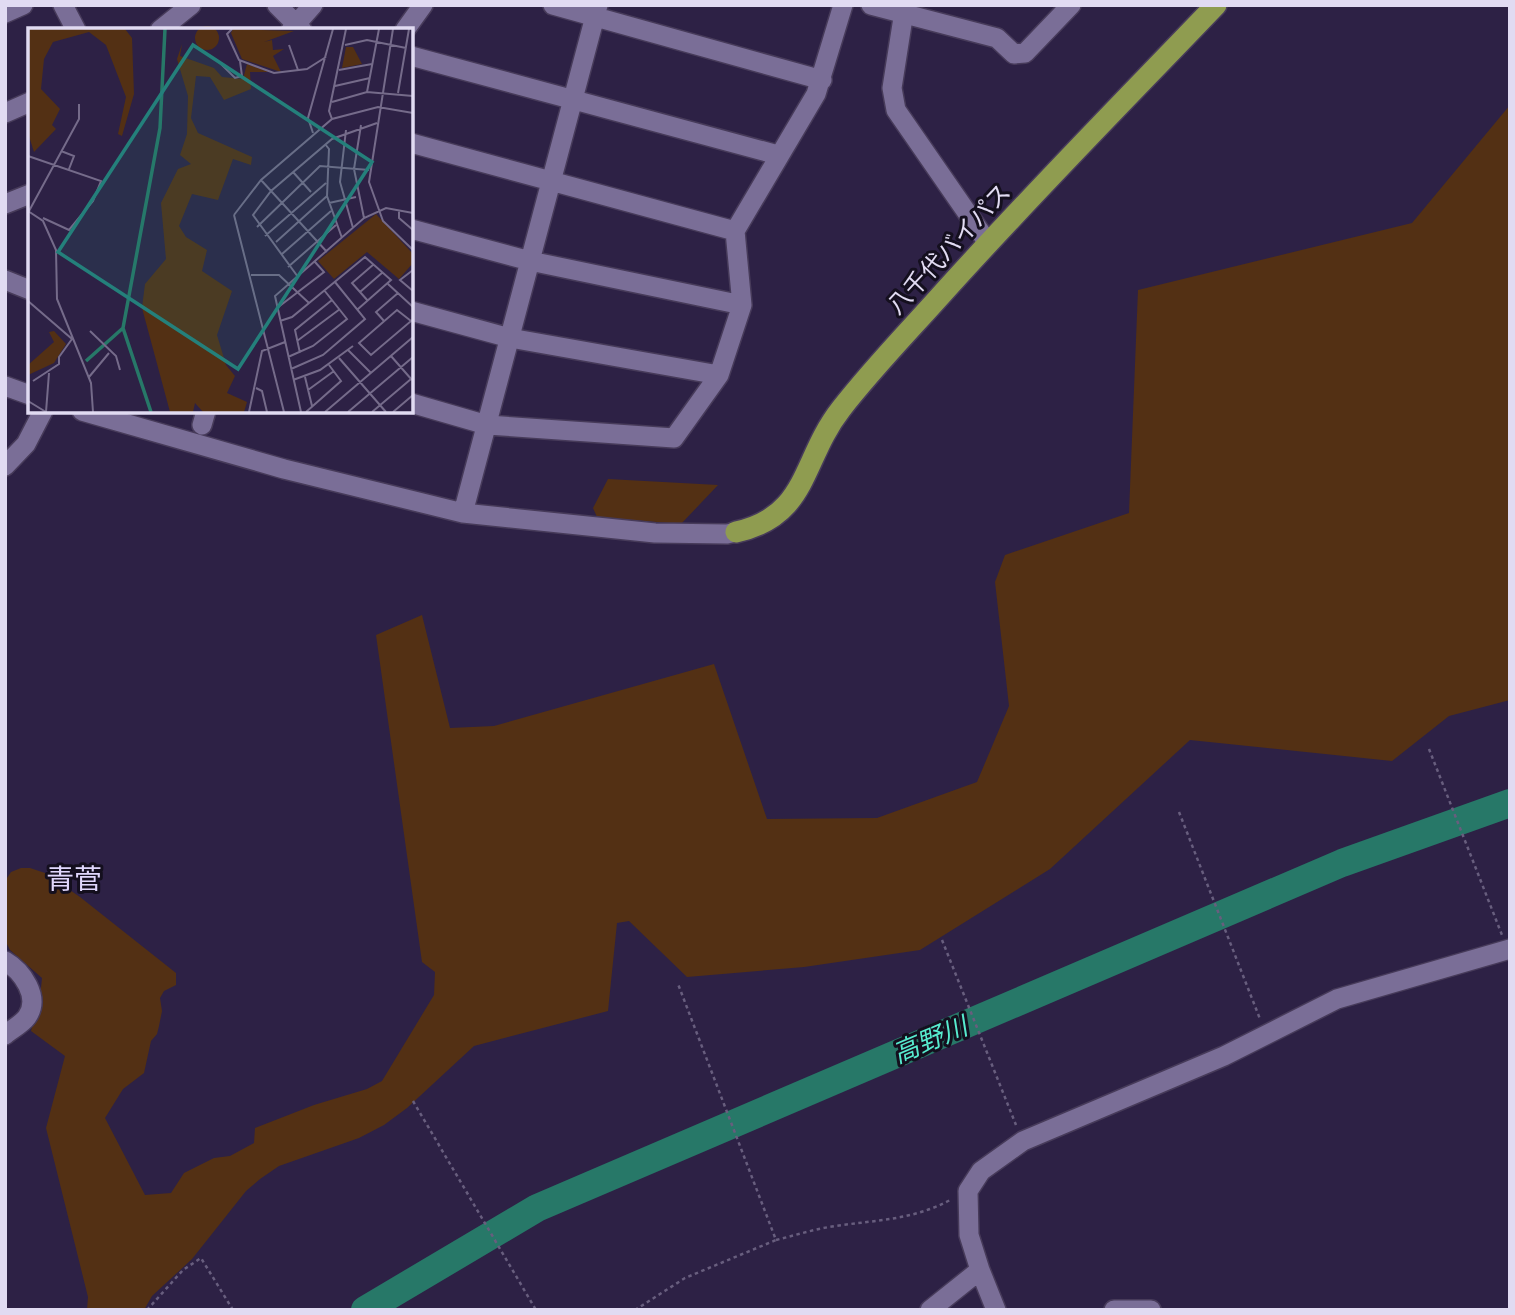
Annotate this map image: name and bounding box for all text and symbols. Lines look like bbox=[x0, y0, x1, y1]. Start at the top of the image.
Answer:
inset map bbox=[28, 28, 413, 413]
street label: 八千代バイパス bbox=[880, 177, 1016, 319]
district label: 青菅 bbox=[46, 861, 102, 895]
water label: 高野川 bbox=[887, 1008, 974, 1068]

